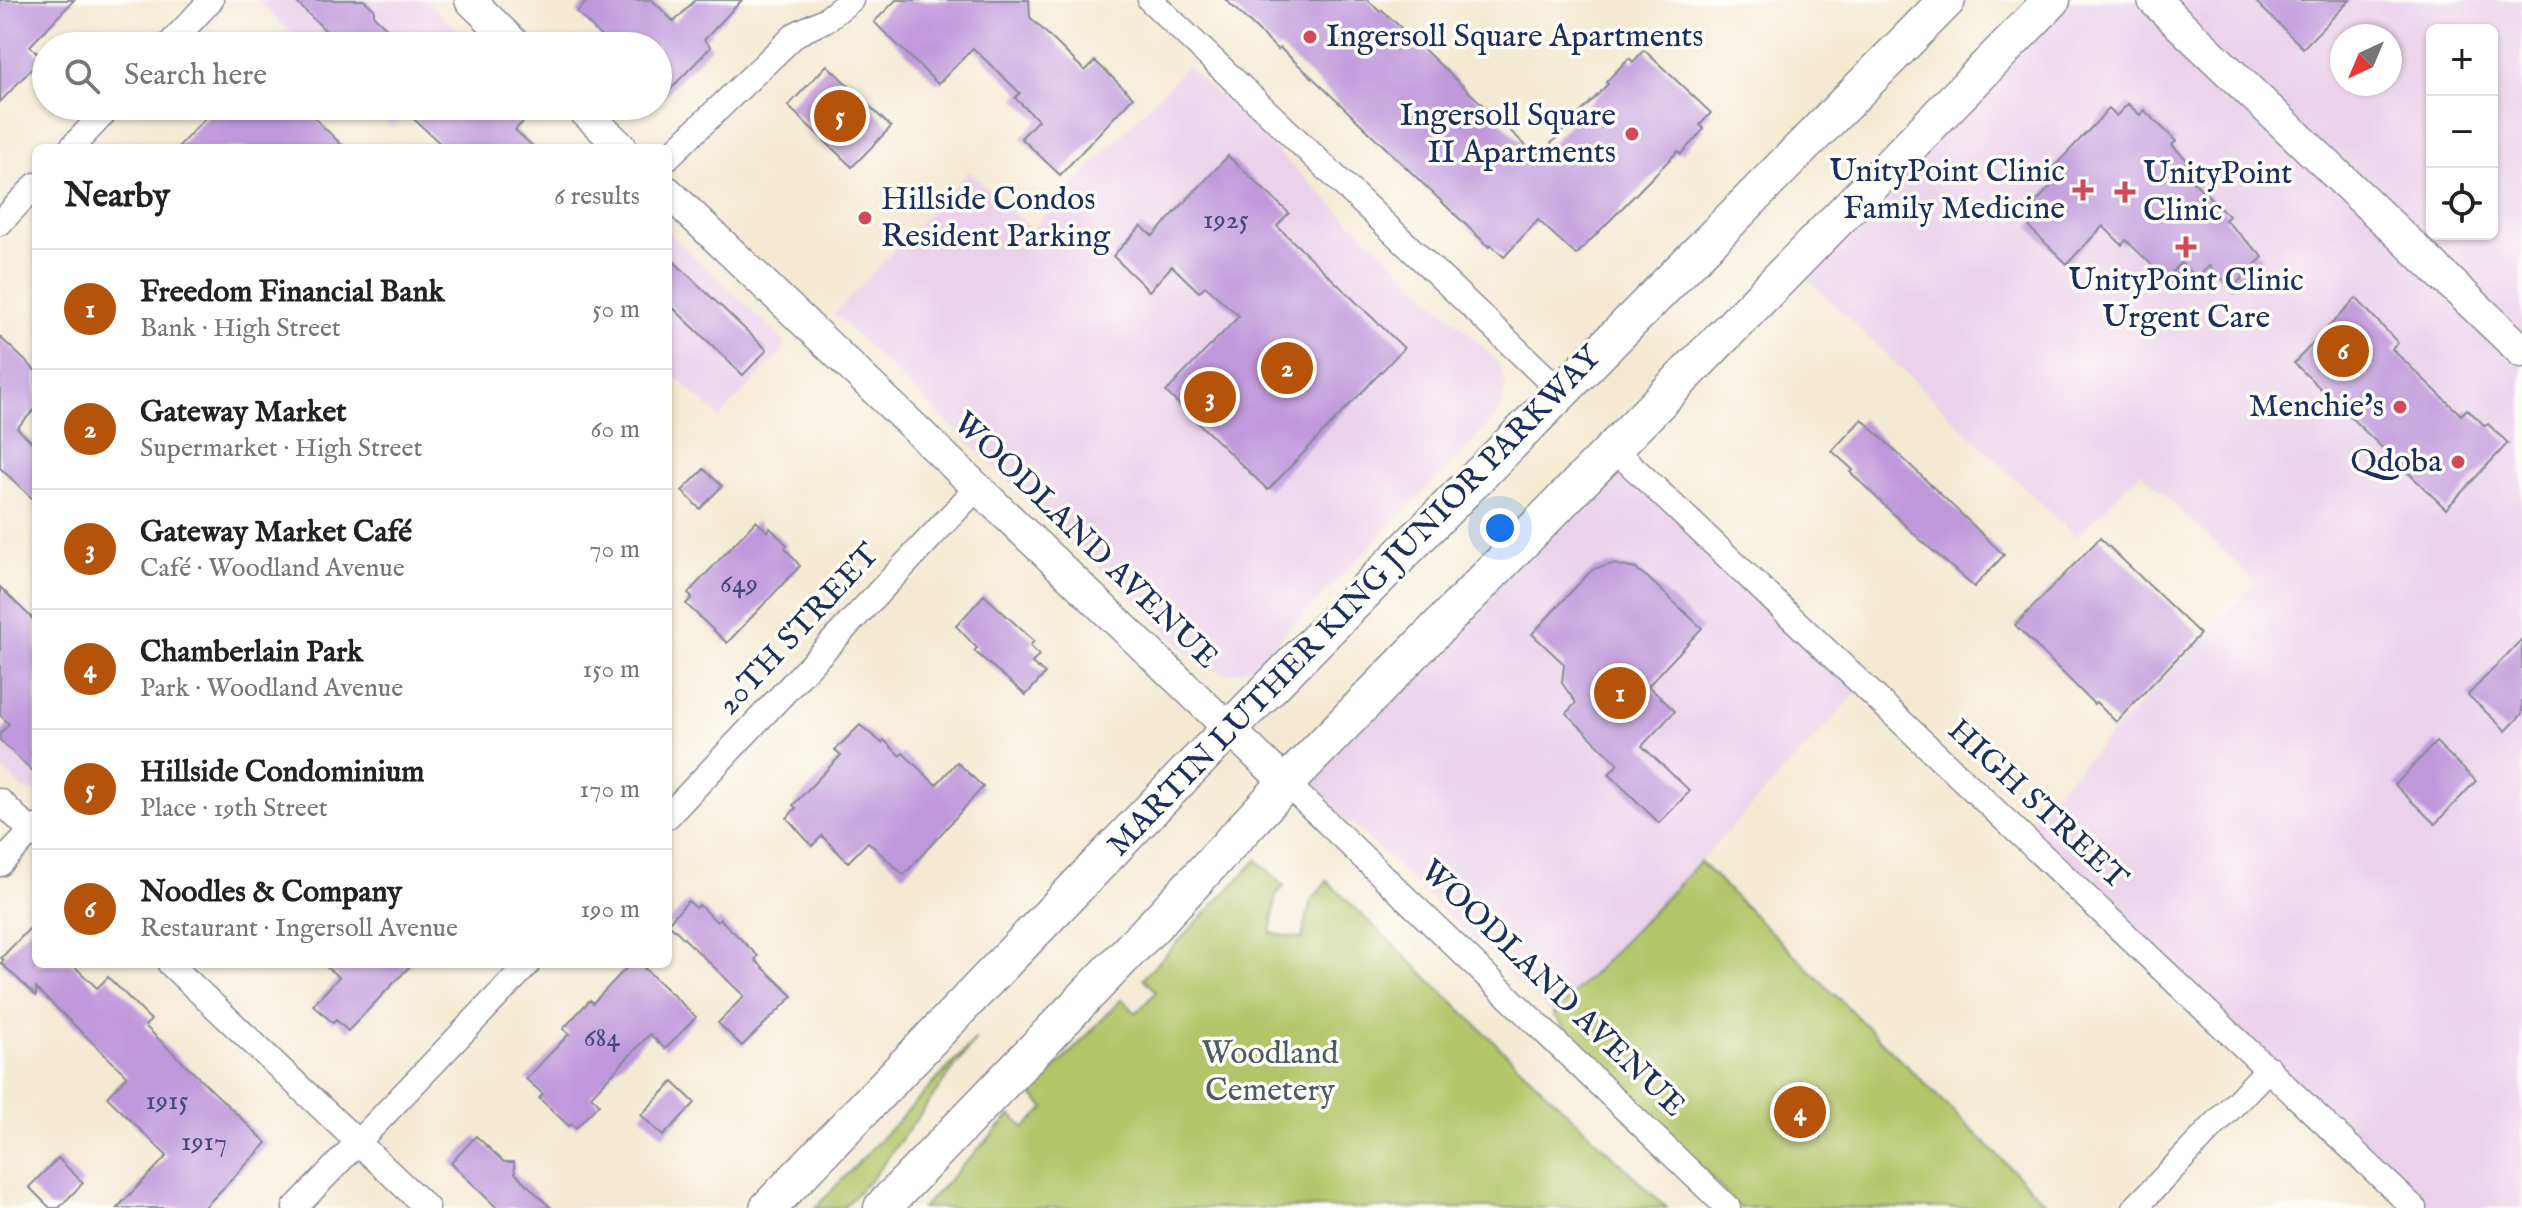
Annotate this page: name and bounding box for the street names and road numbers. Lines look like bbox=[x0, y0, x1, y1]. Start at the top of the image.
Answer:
street label: MARTIN LUTHER KING JUNIOR PARKWAY bbox=[1099, 337, 1612, 866]
street label: WOODLAND AVENUE bbox=[944, 404, 1226, 678]
street label: 20TH STREET bbox=[709, 536, 889, 724]
street label: HIGH STREET bbox=[1938, 711, 2136, 899]
street label: WOODLAND AVENUE bbox=[1411, 852, 1693, 1126]

